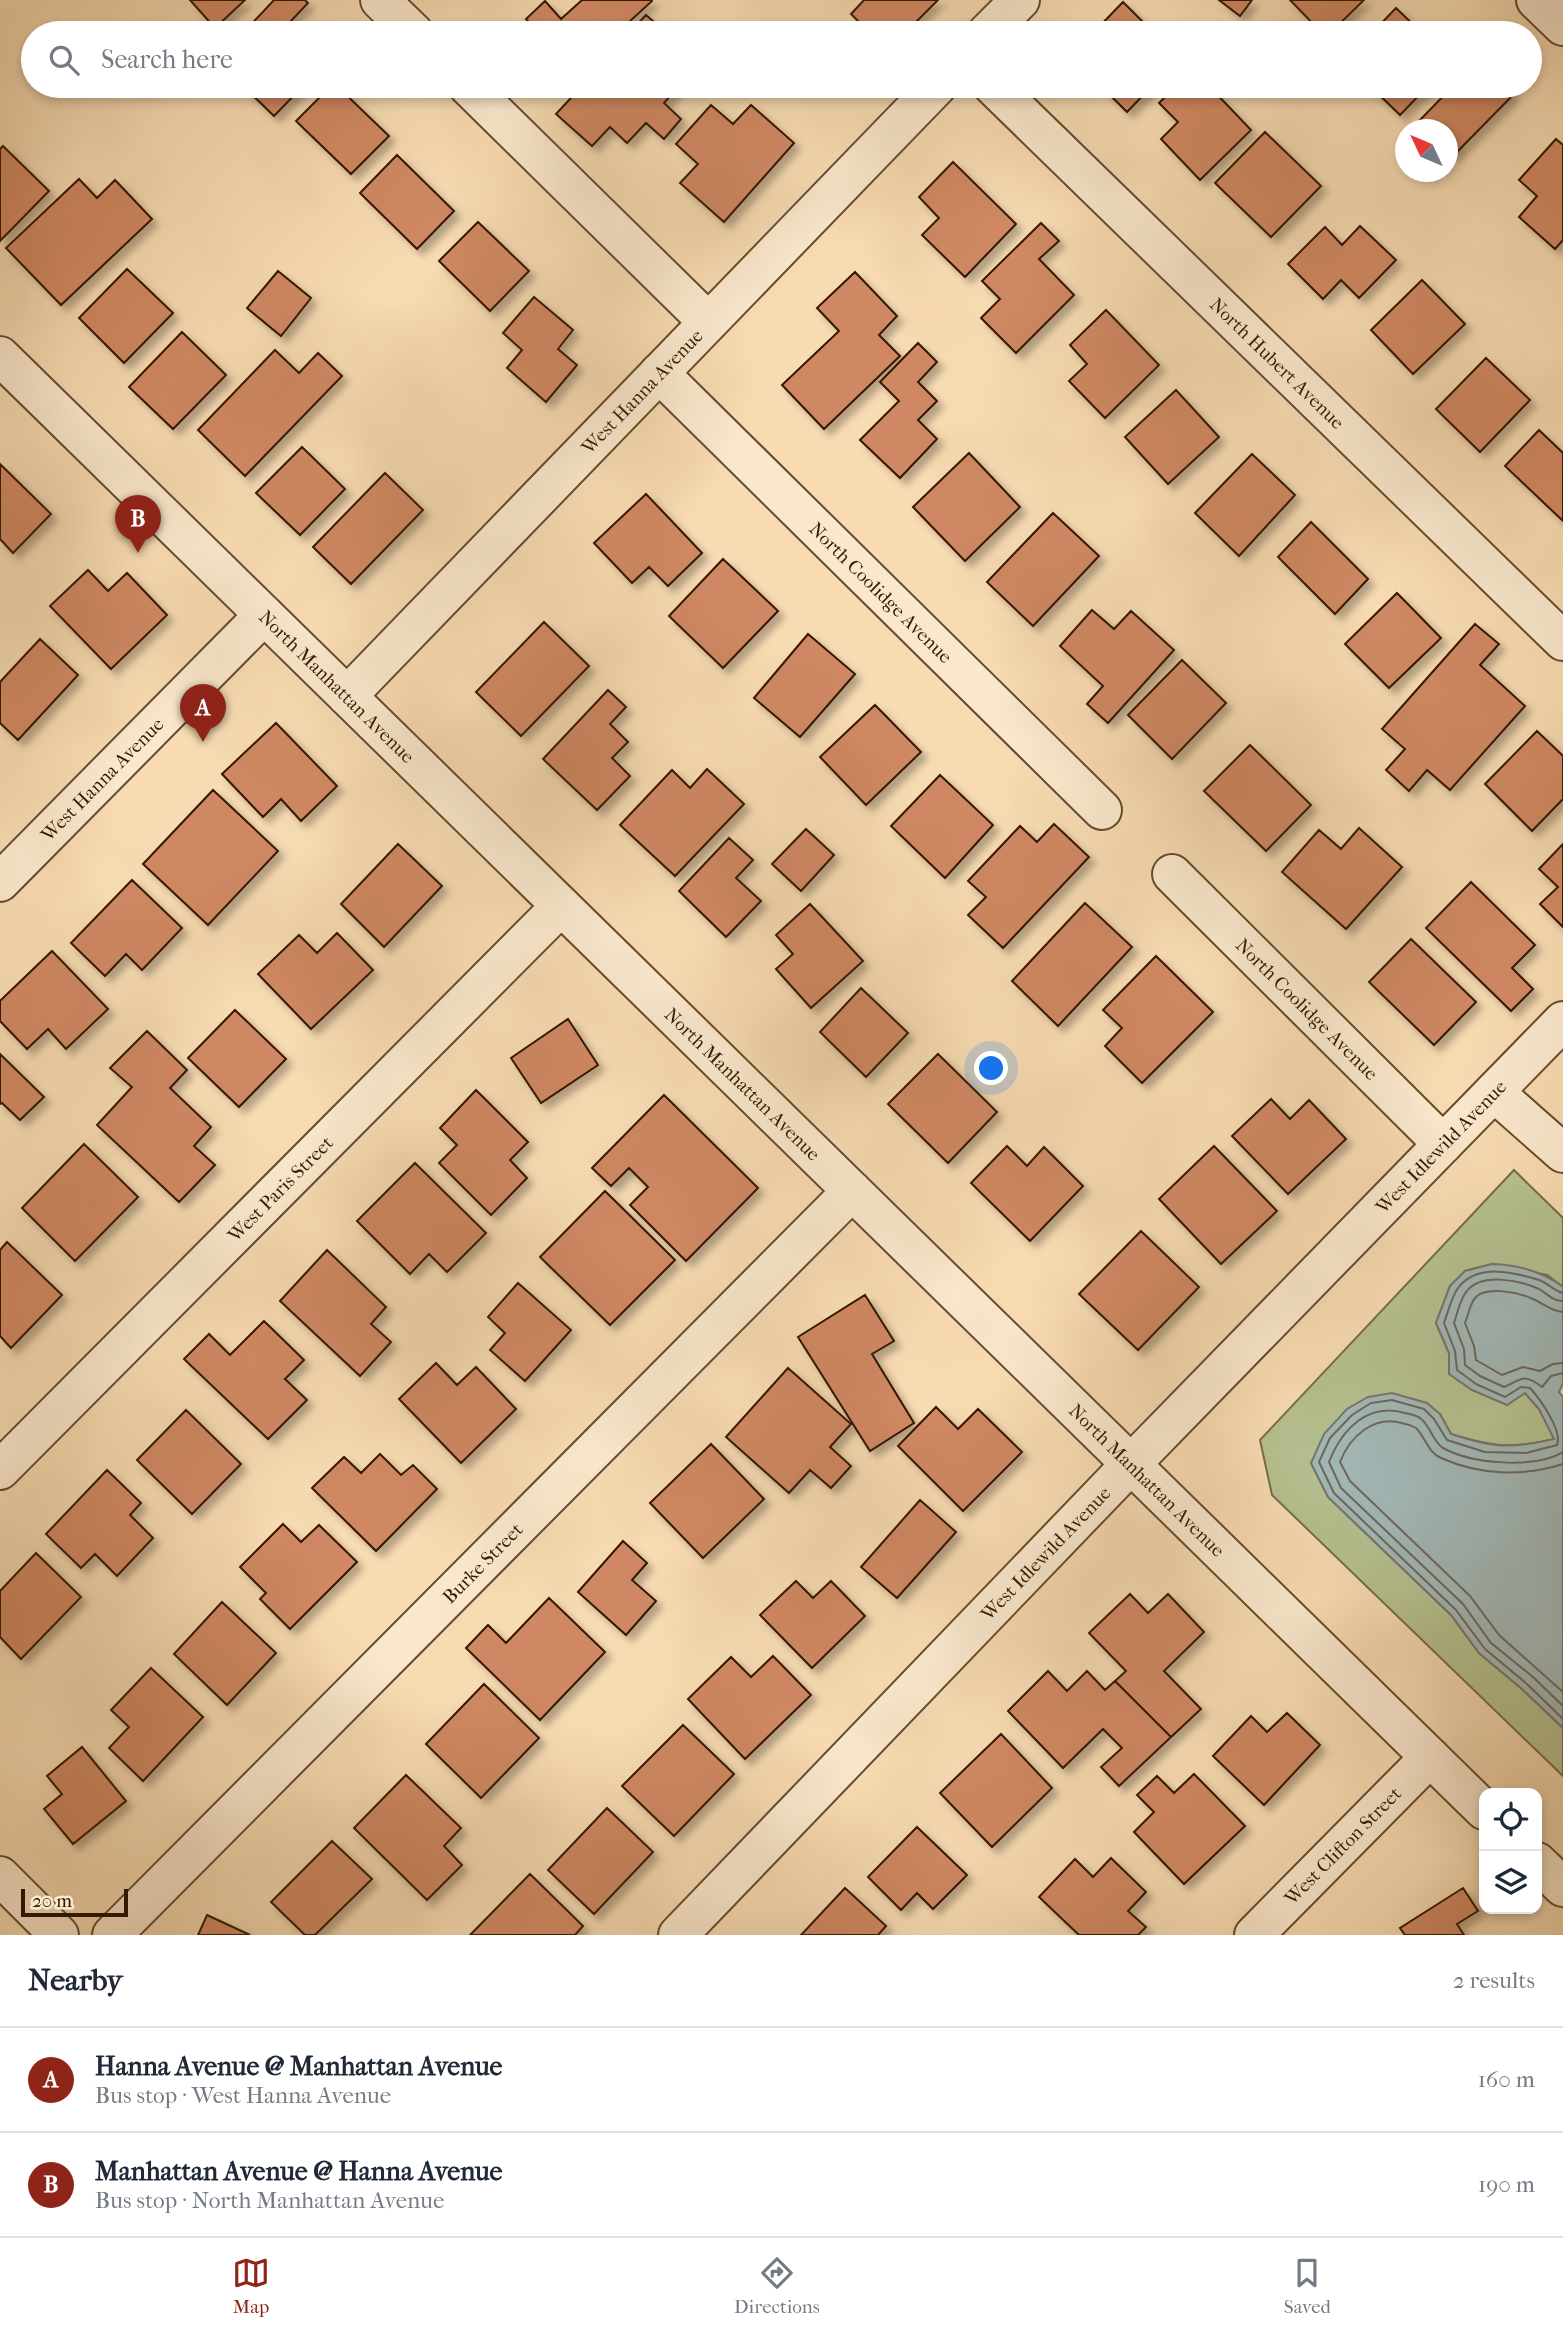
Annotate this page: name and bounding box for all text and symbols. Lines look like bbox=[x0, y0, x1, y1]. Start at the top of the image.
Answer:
search box bbox=[21, 21, 1542, 98]
icon: search bbox=[45, 41, 83, 79]
text: Search here bbox=[101, 44, 233, 75]
north arrow bbox=[1395, 119, 1458, 182]
street label: North Hubert Avenue bbox=[1205, 293, 1348, 434]
street label: West Hanna Avenue bbox=[577, 325, 708, 460]
pin: B bbox=[115, 495, 161, 553]
street label: North Coolidge Avenue bbox=[805, 518, 956, 668]
street label: North Manhattan Avenue bbox=[254, 606, 419, 768]
pin: A bbox=[180, 684, 226, 742]
street label: West Hanna Avenue bbox=[36, 713, 168, 847]
street label: North Coolidge Avenue bbox=[1231, 934, 1382, 1085]
street label: North Manhattan Avenue bbox=[660, 1004, 824, 1166]
your location bbox=[974, 1051, 1008, 1085]
street label: West Idlewild Avenue bbox=[1371, 1076, 1511, 1219]
street label: West Paris Street bbox=[223, 1132, 338, 1247]
street label: North Manhattan Avenue bbox=[1064, 1400, 1229, 1562]
street label: West Idlewild Avenue bbox=[976, 1482, 1116, 1626]
street label: Burke Street bbox=[438, 1519, 528, 1608]
street label: West Clifton Street bbox=[1280, 1783, 1406, 1910]
map controls bbox=[1479, 1788, 1542, 1914]
button: locate bbox=[1479, 1788, 1542, 1851]
button: layers bbox=[1479, 1851, 1542, 1914]
scale bar bbox=[21, 1886, 128, 1918]
text: 20 m bbox=[32, 1890, 72, 1912]
text: Nearby bbox=[28, 1963, 123, 1998]
text: 2 results bbox=[1453, 1967, 1535, 1994]
text: Hanna Avenue @ Manhattan Avenue bbox=[95, 2051, 502, 2082]
text: A bbox=[44, 2066, 58, 2093]
text: 160 m bbox=[1478, 2066, 1535, 2093]
text: Bus stop · West Hanna Avenue bbox=[95, 2082, 391, 2109]
text: Manhattan Avenue @ Hanna Avenue bbox=[95, 2156, 502, 2187]
text: B bbox=[44, 2171, 58, 2198]
text: 190 m bbox=[1478, 2171, 1535, 2198]
text: Bus stop · North Manhattan Avenue bbox=[95, 2187, 444, 2214]
tab: Map bbox=[232, 2254, 270, 2318]
tab: Directions bbox=[734, 2254, 820, 2318]
tab: Saved bbox=[1284, 2254, 1331, 2318]

